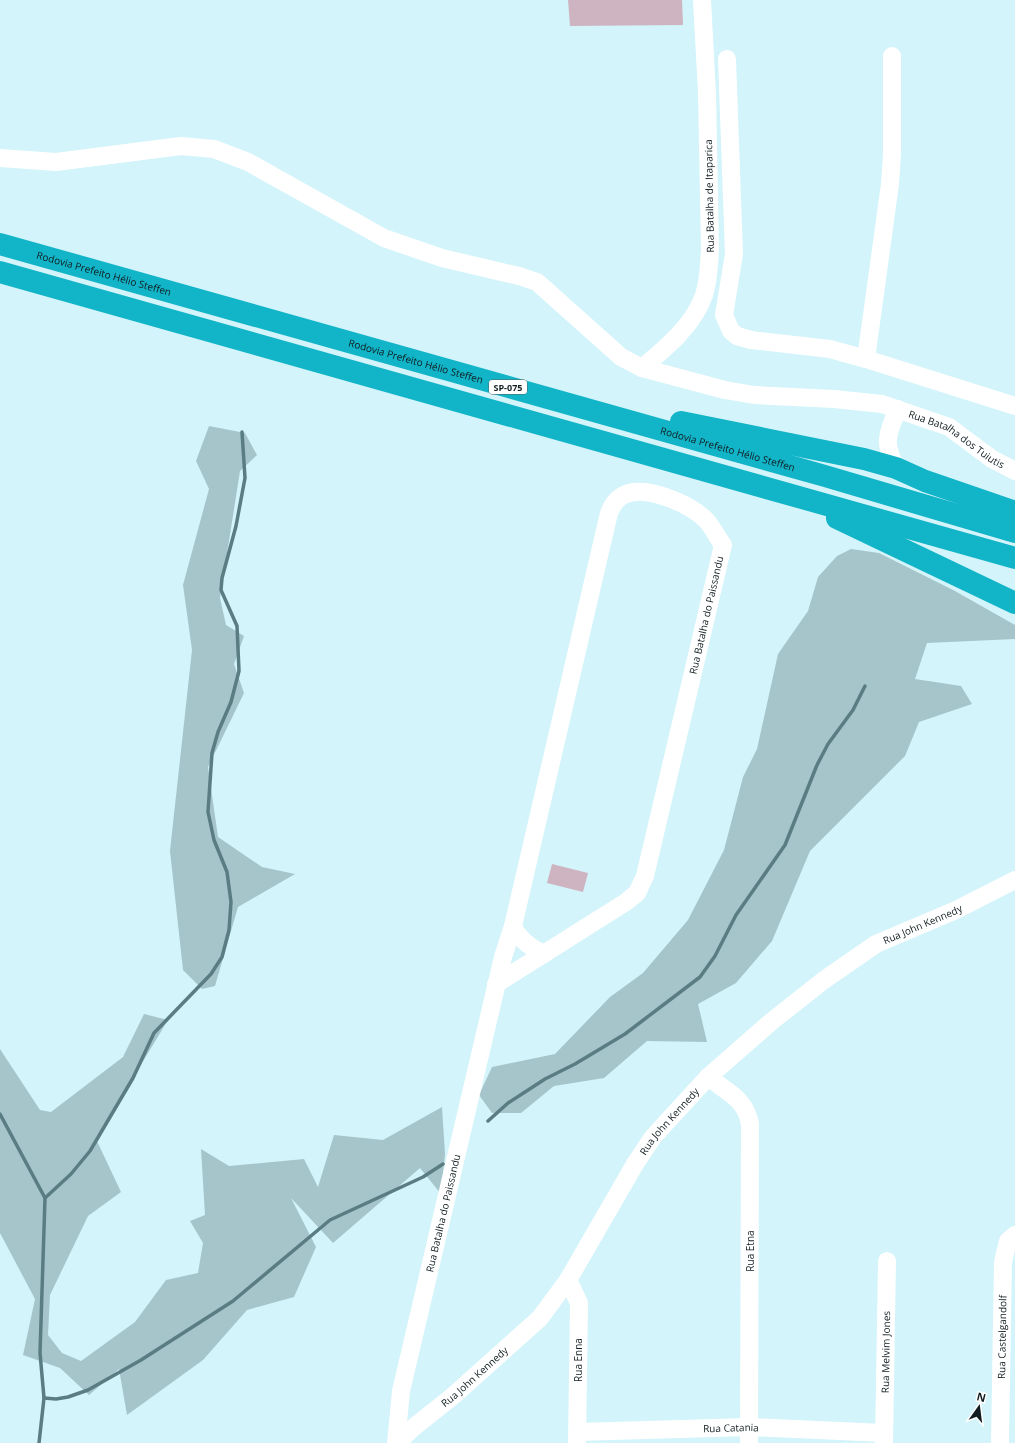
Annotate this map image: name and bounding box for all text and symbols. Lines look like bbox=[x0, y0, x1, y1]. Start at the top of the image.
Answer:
street label: Rua Batalha de Itaparica bbox=[701, 139, 717, 253]
street label: Rodovia Prefeito Hélio Steffen bbox=[35, 248, 173, 299]
street label: Rodovia Prefeito Hélio Steffen bbox=[347, 335, 485, 387]
road number: SP-075 bbox=[489, 380, 527, 394]
street label: Rua Batalha dos Tuiutis bbox=[907, 407, 1007, 471]
street label: Rodovia Prefeito Hélio Steffen bbox=[659, 423, 797, 474]
street label: Rua Batalha do Paissandu bbox=[686, 555, 726, 675]
street label: Rua John Kennedy bbox=[881, 901, 965, 947]
street label: Rua John Kennedy bbox=[636, 1084, 703, 1158]
street label: Rua Batalha do Paissandu bbox=[422, 1153, 463, 1274]
street label: Rua Etna bbox=[743, 1230, 757, 1272]
street label: Rua Castelgandolf bbox=[994, 1294, 1009, 1379]
street label: Rua Melvim Jones bbox=[878, 1311, 893, 1393]
street label: Rua Enna bbox=[571, 1338, 585, 1382]
street label: Rua John Kennedy bbox=[438, 1343, 511, 1410]
north arrow bbox=[959, 1387, 999, 1427]
text: N bbox=[975, 1388, 988, 1405]
street label: Rua Catania bbox=[703, 1420, 759, 1435]

